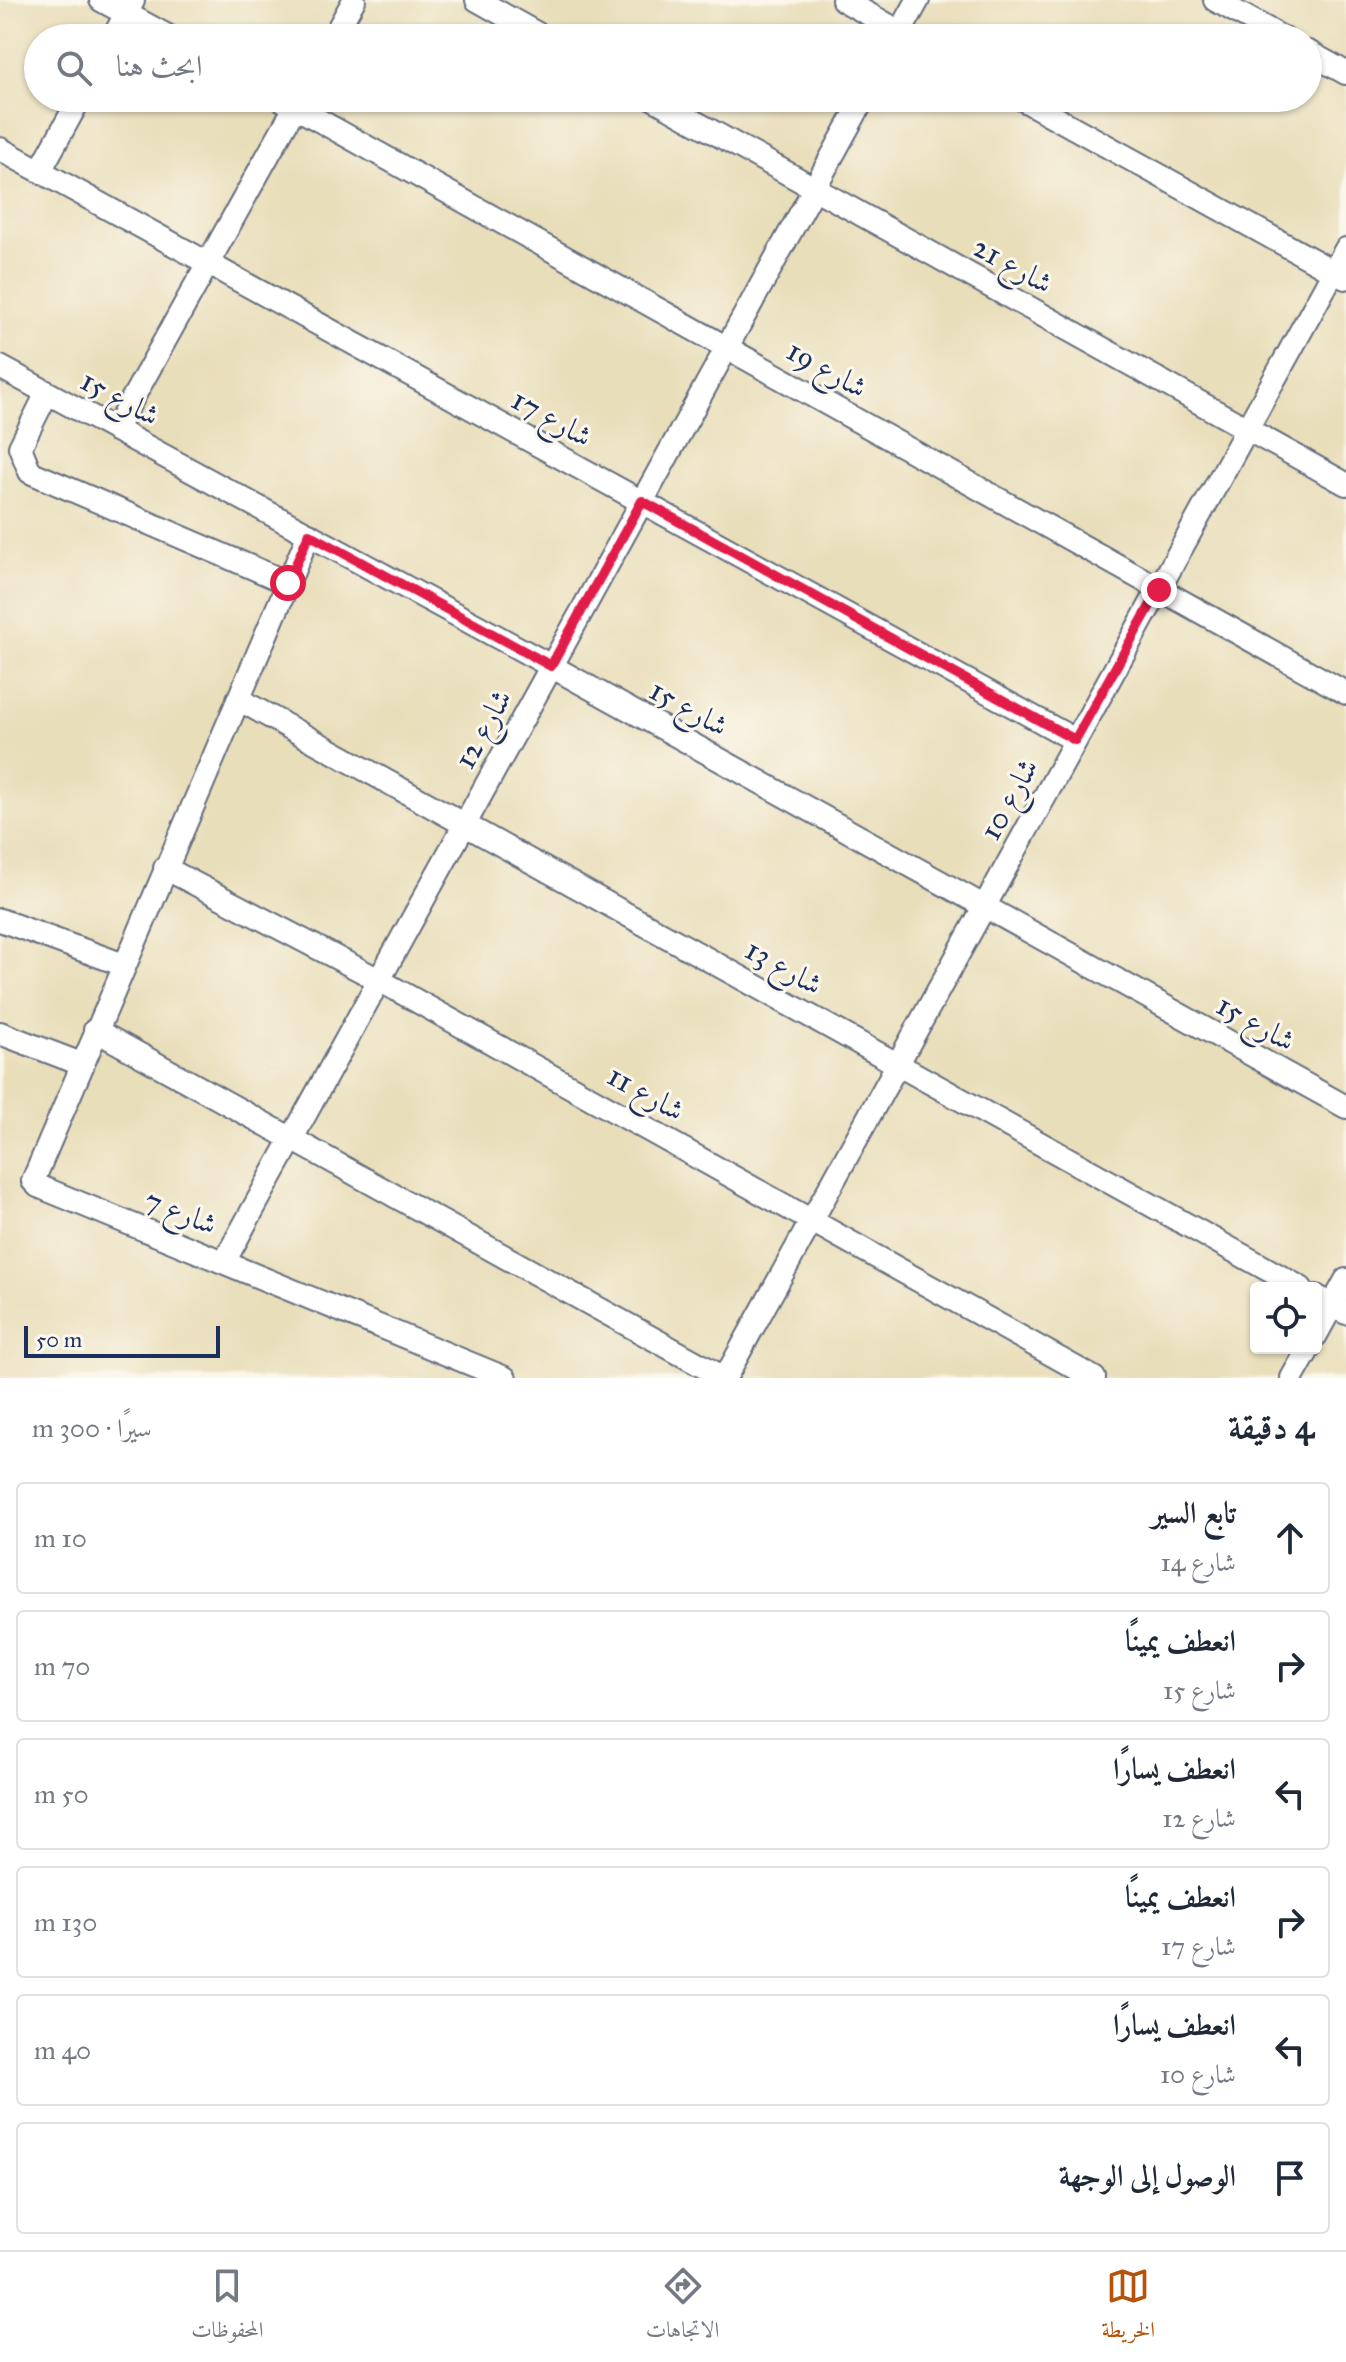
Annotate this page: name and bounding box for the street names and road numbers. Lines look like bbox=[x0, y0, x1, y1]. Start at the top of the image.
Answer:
street label: شارع 21 bbox=[964, 229, 1059, 308]
street label: شارع 19 bbox=[777, 332, 873, 412]
street label: شارع 15 bbox=[71, 362, 166, 440]
street label: شارع 17 bbox=[502, 381, 599, 461]
street label: شارع 15 bbox=[640, 672, 735, 750]
street label: شارع 12 bbox=[447, 683, 526, 778]
street label: شارع 10 bbox=[972, 752, 1052, 849]
street label: شارع 13 bbox=[736, 931, 829, 1009]
street label: شارع 15 bbox=[1207, 987, 1302, 1065]
street label: شارع 11 bbox=[598, 1057, 691, 1135]
street label: شارع 7 bbox=[137, 1181, 222, 1249]

